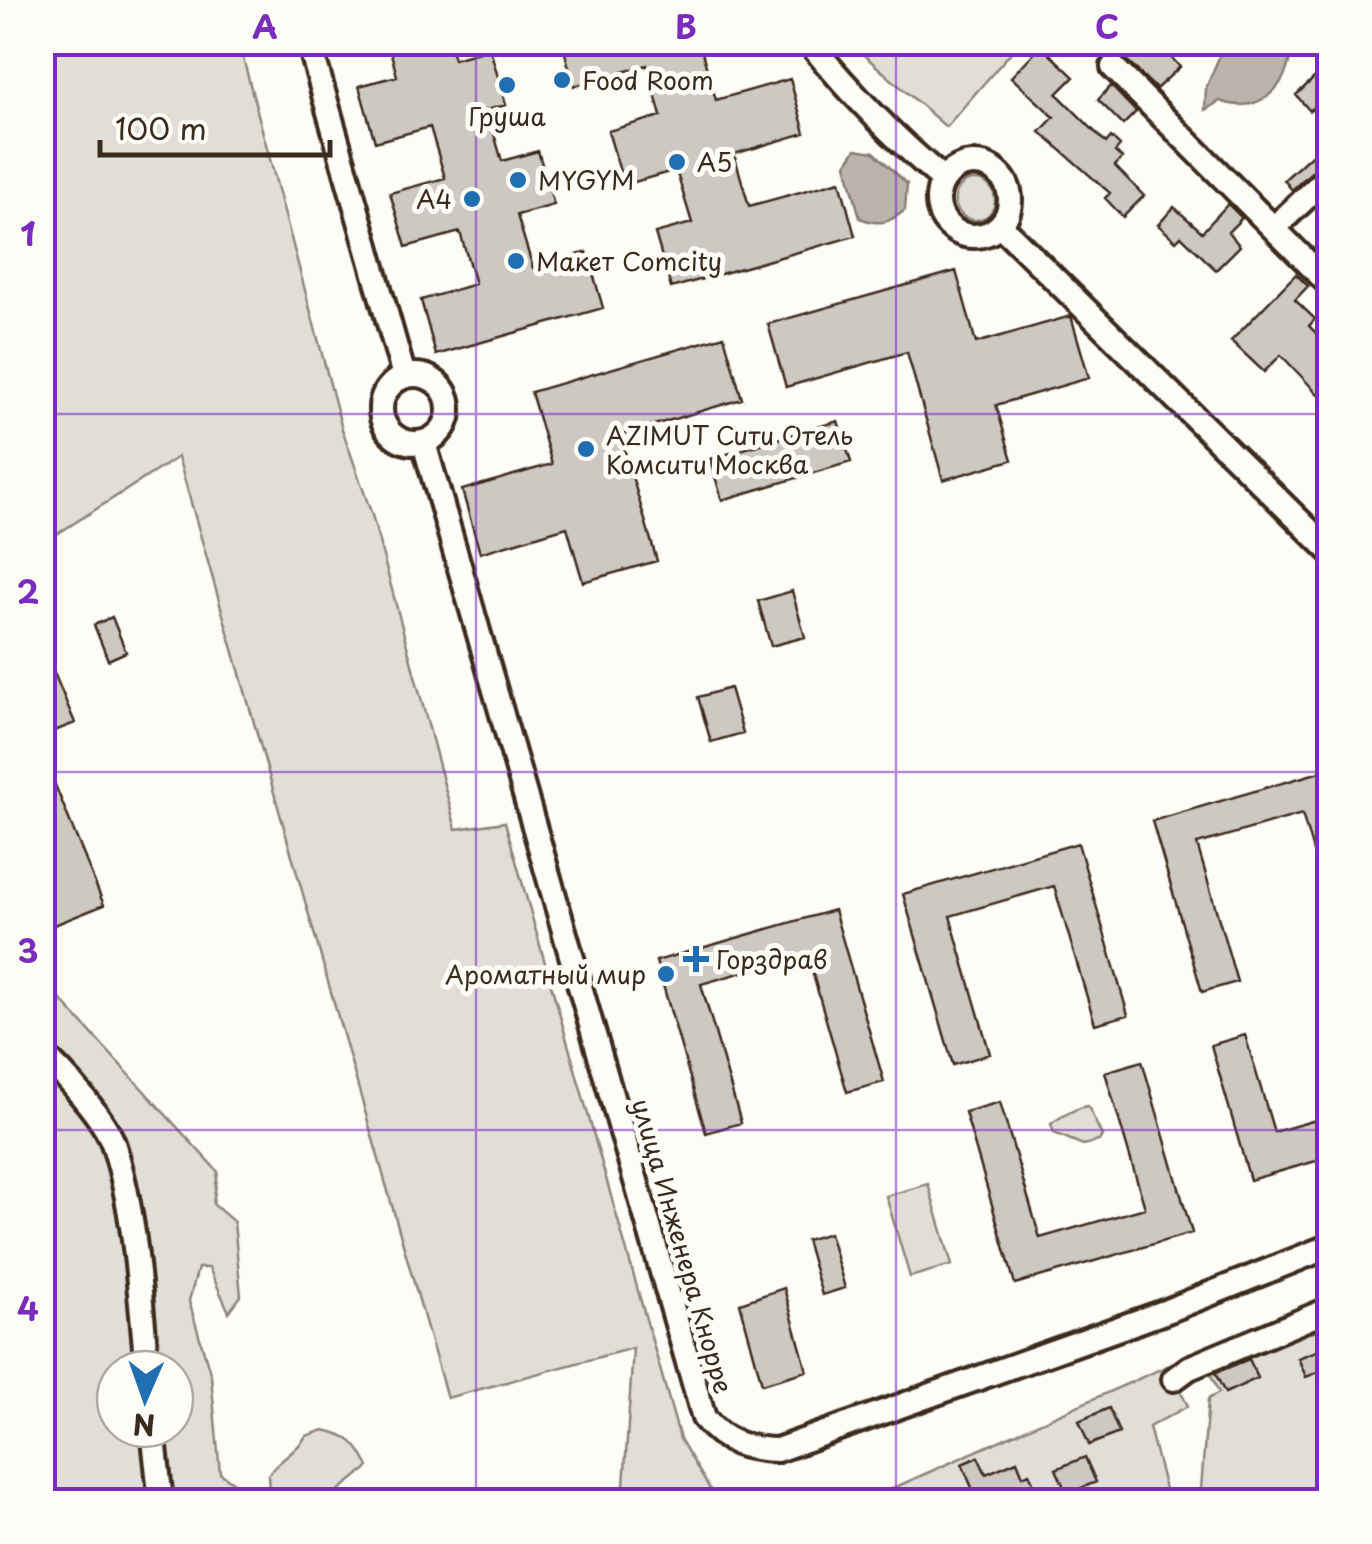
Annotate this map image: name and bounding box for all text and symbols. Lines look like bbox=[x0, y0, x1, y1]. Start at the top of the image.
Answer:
text: A bbox=[252, 2, 278, 50]
text: B bbox=[675, 2, 697, 50]
text: C bbox=[1095, 2, 1119, 50]
place label: Food Room bbox=[582, 61, 714, 99]
marker: Food Room bbox=[551, 69, 573, 91]
marker: Груша bbox=[496, 74, 518, 96]
scale bar bbox=[100, 95, 330, 157]
place label: Груша bbox=[468, 97, 546, 135]
text: 100 m bbox=[115, 105, 207, 150]
place label: А5 bbox=[697, 143, 732, 181]
marker: А5 bbox=[666, 151, 688, 173]
place label: MYGYM bbox=[538, 161, 635, 199]
marker: MYGYM bbox=[507, 169, 529, 191]
place label: А4 bbox=[416, 180, 452, 218]
marker: А4 bbox=[461, 188, 483, 210]
text: 1 bbox=[20, 209, 36, 257]
place label: Макет Comcity bbox=[536, 242, 722, 280]
marker: Макет Comcity bbox=[505, 250, 527, 272]
place label: AZIMUT Сити Отель Комсити Москва bbox=[606, 416, 853, 483]
marker: AZIMUT Сити Отель Комсити Москва bbox=[575, 438, 597, 460]
text: 2 bbox=[17, 567, 39, 615]
text: 3 bbox=[18, 926, 38, 974]
place label: Горздрав bbox=[716, 940, 827, 978]
marker: Горздрав bbox=[685, 948, 707, 970]
place label: Ароматный мир bbox=[445, 955, 646, 993]
marker: Ароматный мир bbox=[655, 963, 677, 985]
street label: улица Инженера Кнорре bbox=[623, 1094, 743, 1398]
text: 4 bbox=[17, 1284, 39, 1332]
north arrow bbox=[95, 1349, 195, 1449]
text: N bbox=[132, 1404, 156, 1447]

